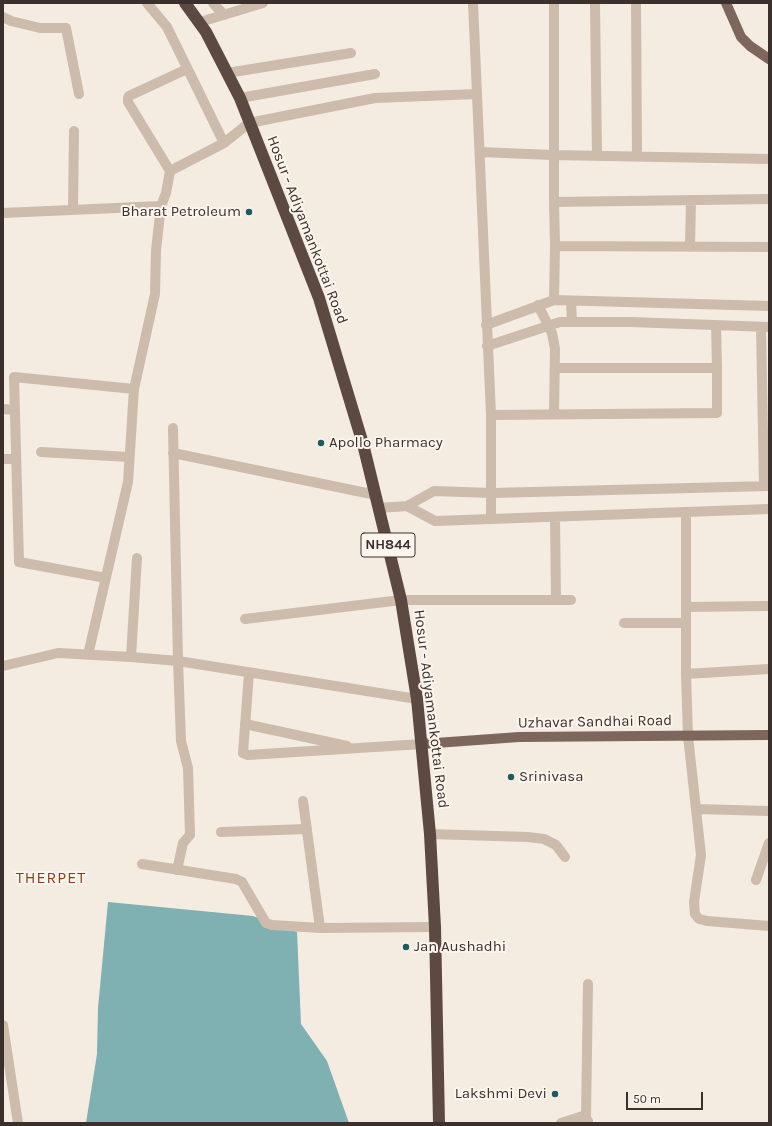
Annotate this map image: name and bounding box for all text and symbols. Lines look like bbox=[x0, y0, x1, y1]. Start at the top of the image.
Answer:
street label: Hosur - Adiyamankottai Road bbox=[263, 133, 351, 327]
place label: Bharat Petroleum bbox=[121, 203, 241, 221]
marker: Bharat Petroleum bbox=[244, 207, 254, 217]
place label: Apollo Pharmacy bbox=[329, 434, 443, 452]
marker: Apollo Pharmacy bbox=[316, 438, 326, 448]
road number: NH844 bbox=[361, 533, 415, 557]
street label: Hosur - Adiyamankottai Road bbox=[410, 609, 452, 809]
street label: Uzhavar Sandhai Road bbox=[518, 712, 672, 732]
place label: Srinivasa bbox=[519, 768, 583, 786]
marker: Srinivasa bbox=[506, 772, 516, 782]
district label: THERPET bbox=[16, 868, 86, 888]
place label: Jan Aushadhi bbox=[414, 938, 506, 956]
marker: Jan Aushadhi bbox=[401, 942, 411, 952]
scale bar bbox=[628, 1084, 705, 1110]
place label: Lakshmi Devi bbox=[455, 1085, 547, 1103]
marker: Lakshmi Devi bbox=[550, 1089, 560, 1099]
text: 50 m bbox=[633, 1092, 661, 1106]

